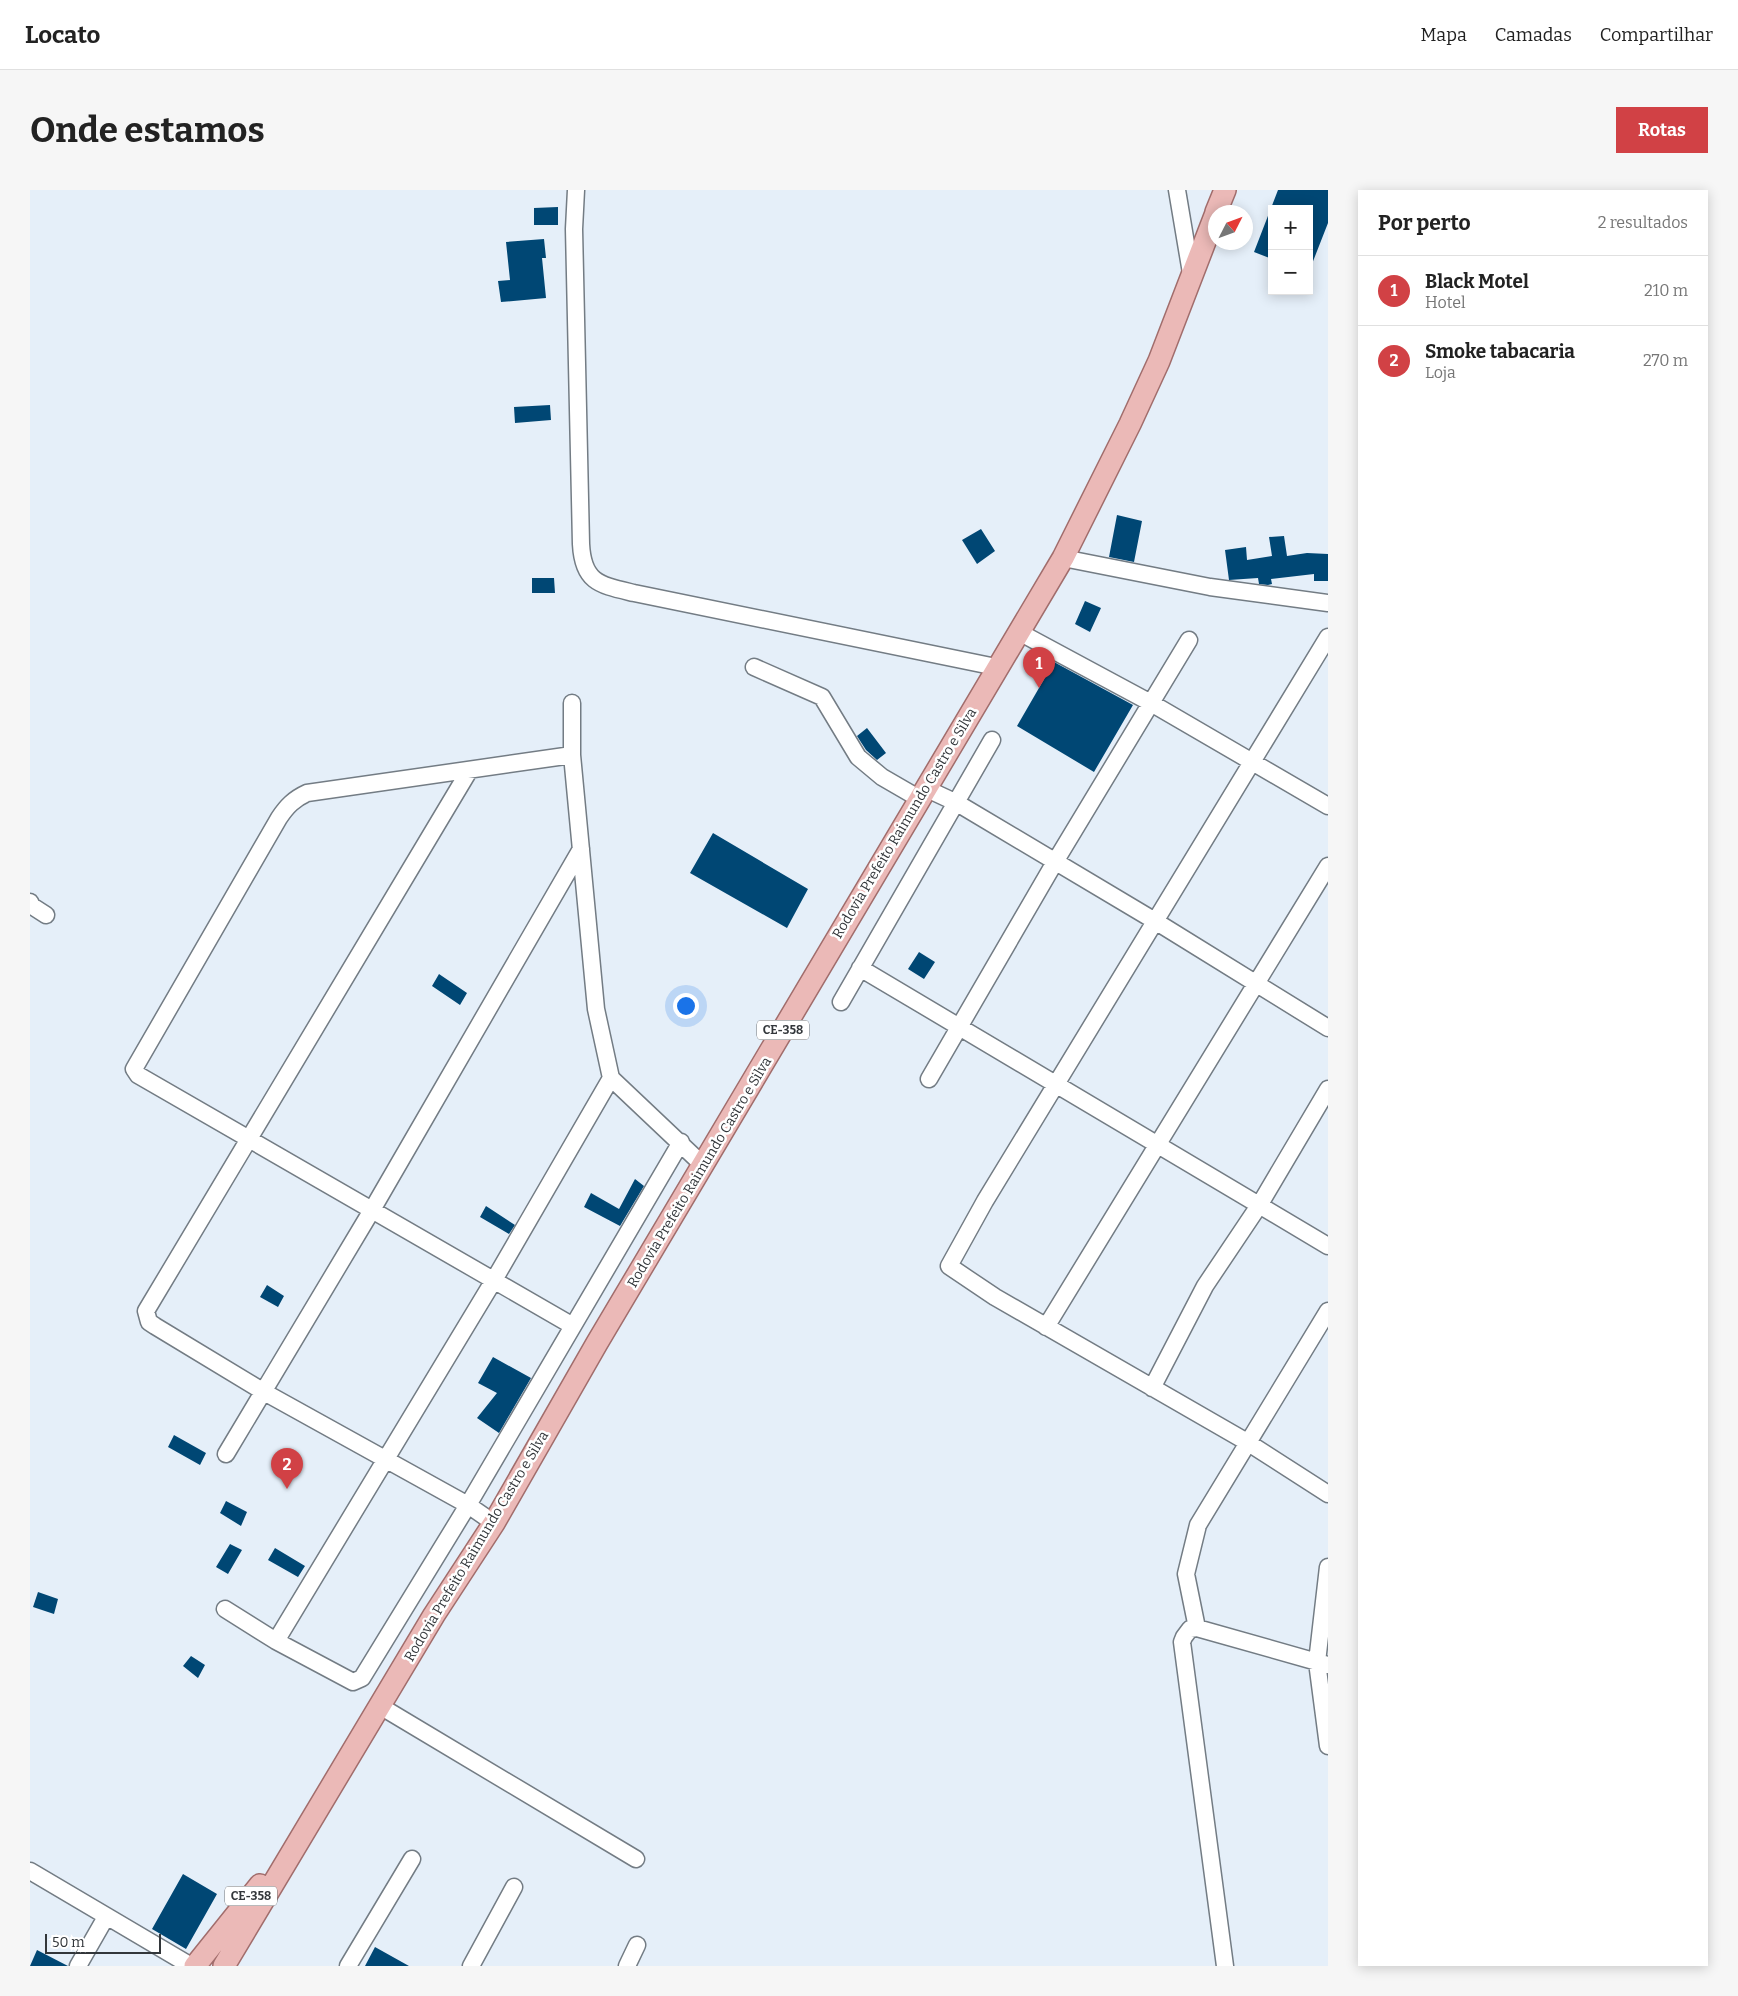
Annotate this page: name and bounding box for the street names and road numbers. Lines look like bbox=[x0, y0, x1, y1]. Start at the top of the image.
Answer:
street label: Rodovia Prefeito Raimundo Castro e Silva bbox=[829, 705, 980, 941]
road number: CE-358 bbox=[757, 1020, 809, 1040]
street label: Rodovia Prefeito Raimundo Castro e Silva bbox=[624, 1054, 775, 1290]
street label: Rodovia Prefeito Raimundo Castro e Silva bbox=[401, 1428, 552, 1664]
road number: CE-358 bbox=[225, 1886, 277, 1905]

